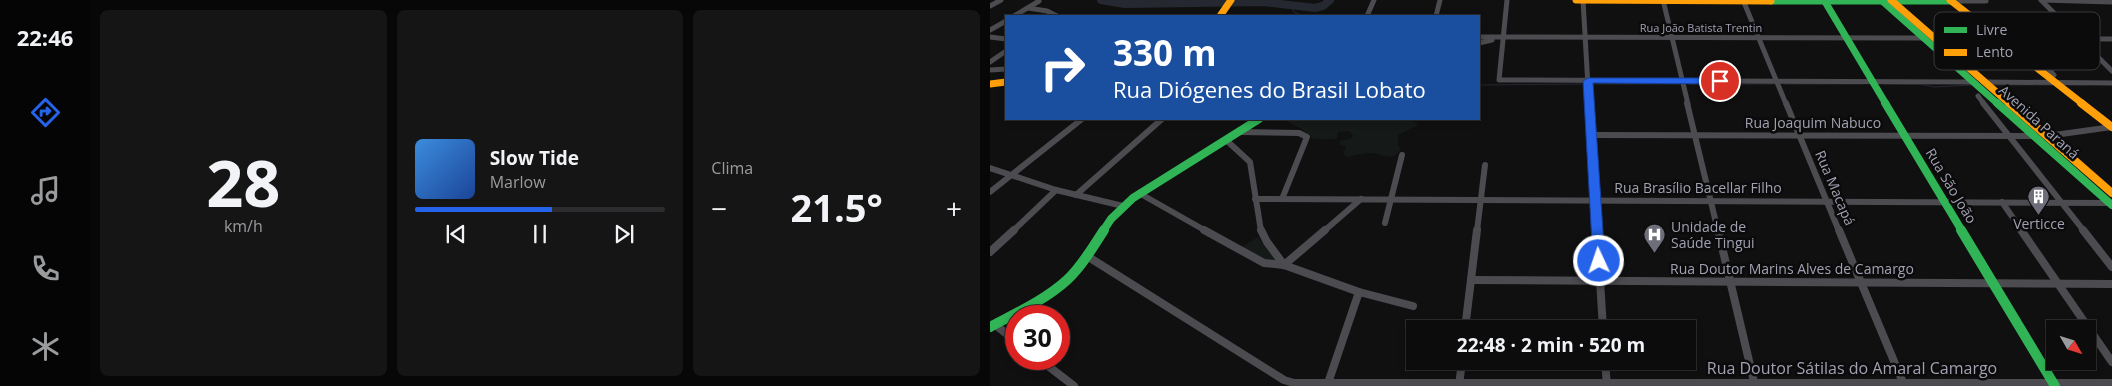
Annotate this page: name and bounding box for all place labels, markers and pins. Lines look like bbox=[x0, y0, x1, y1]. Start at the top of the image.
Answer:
pin bbox=[1699, 60, 1741, 102]
building icon: Verticce bbox=[2027, 184, 2051, 215]
place label: Verticce bbox=[2013, 214, 2065, 233]
place label: Unidade de Saúde Tingui bbox=[1671, 217, 1755, 252]
hospital icon: Unidade de Saúde Tingui bbox=[1643, 223, 1667, 254]

